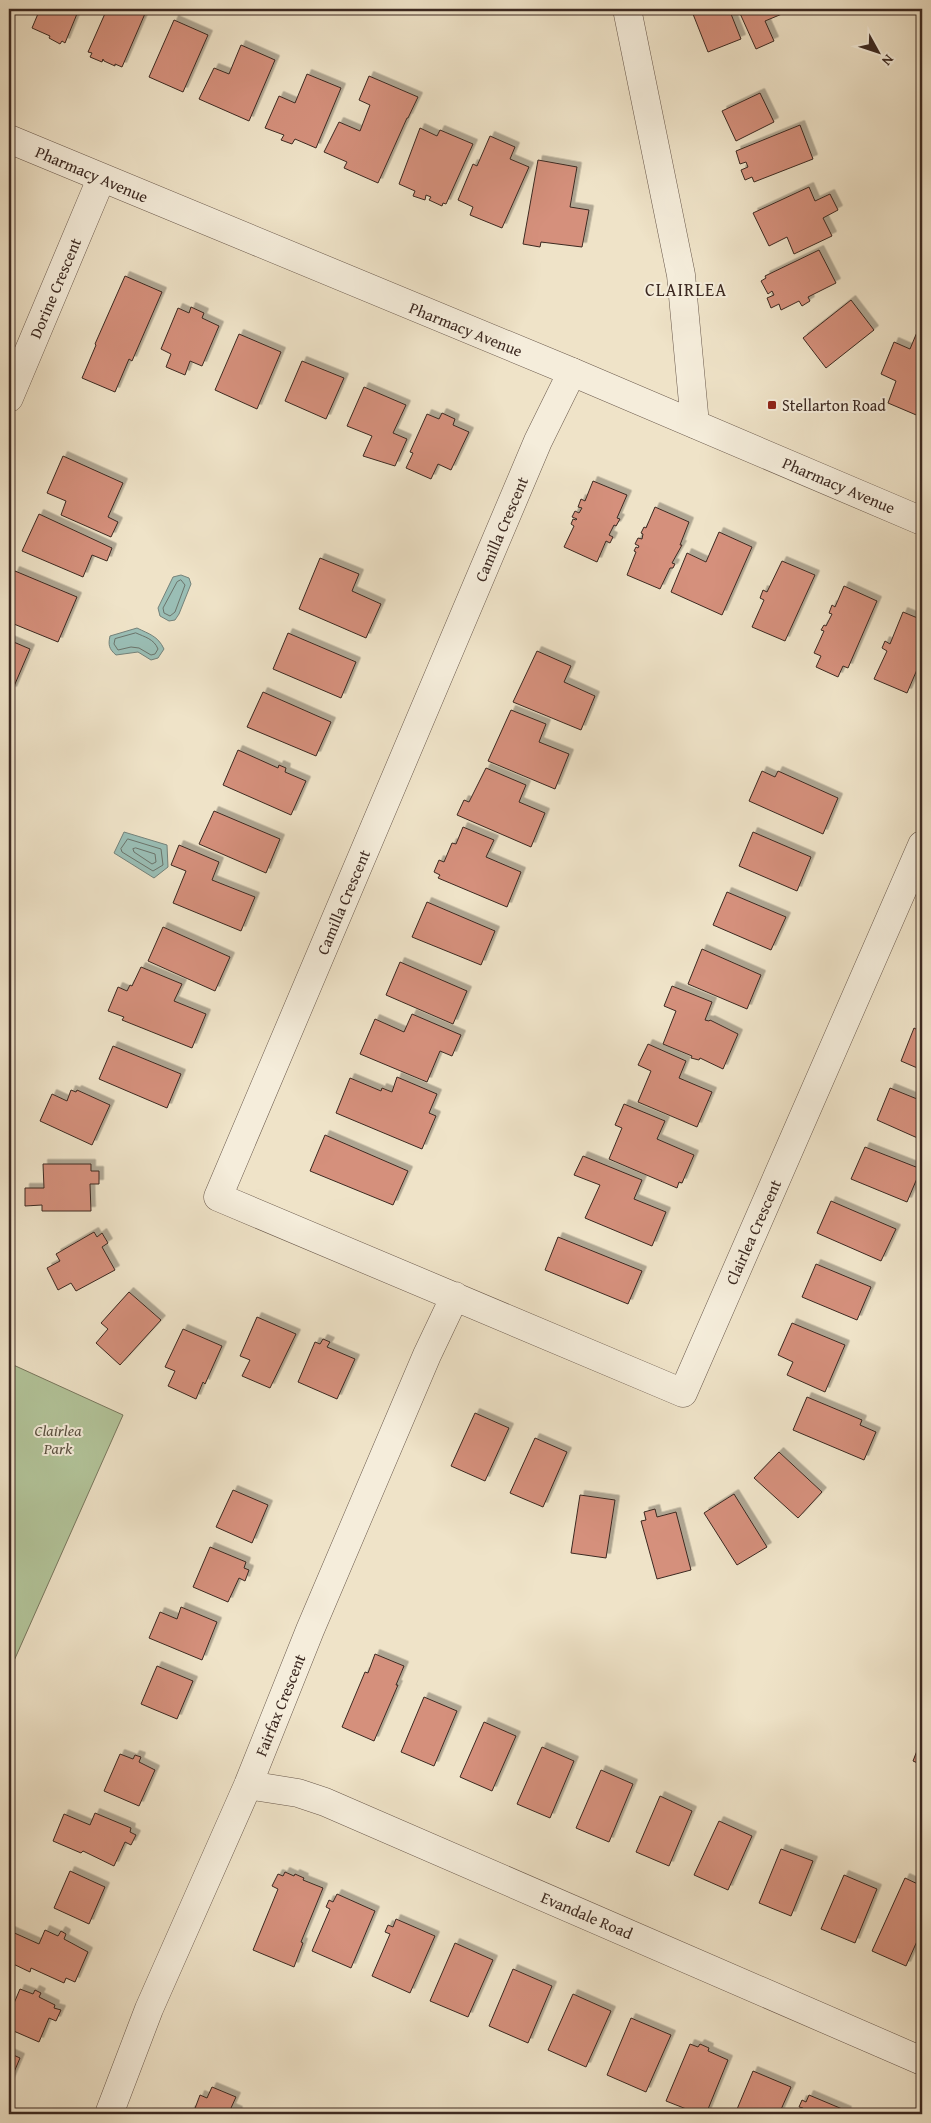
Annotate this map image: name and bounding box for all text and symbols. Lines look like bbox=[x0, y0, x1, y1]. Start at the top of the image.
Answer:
north arrow bbox=[854, 28, 904, 78]
text: N bbox=[877, 50, 899, 71]
street label: Pharmacy Avenue bbox=[32, 139, 152, 209]
street label: Dorine Crescent bbox=[23, 234, 87, 342]
district label: CLAIRLEA bbox=[645, 276, 727, 303]
street label: Pharmacy Avenue bbox=[406, 295, 526, 363]
place label: Stellarton Road bbox=[782, 393, 886, 417]
marker: Stellarton Road bbox=[766, 399, 778, 411]
street label: Pharmacy Avenue bbox=[779, 450, 899, 520]
street label: Camilla Crescent bbox=[468, 472, 534, 585]
street label: Camilla Crescent bbox=[310, 845, 376, 958]
street label: Clairlea Crescent bbox=[719, 1175, 787, 1289]
park label: Clairlea Park bbox=[35, 1418, 82, 1460]
street label: Fairfax Crescent bbox=[249, 1650, 312, 1760]
street label: Evandale Road bbox=[537, 1885, 637, 1945]

